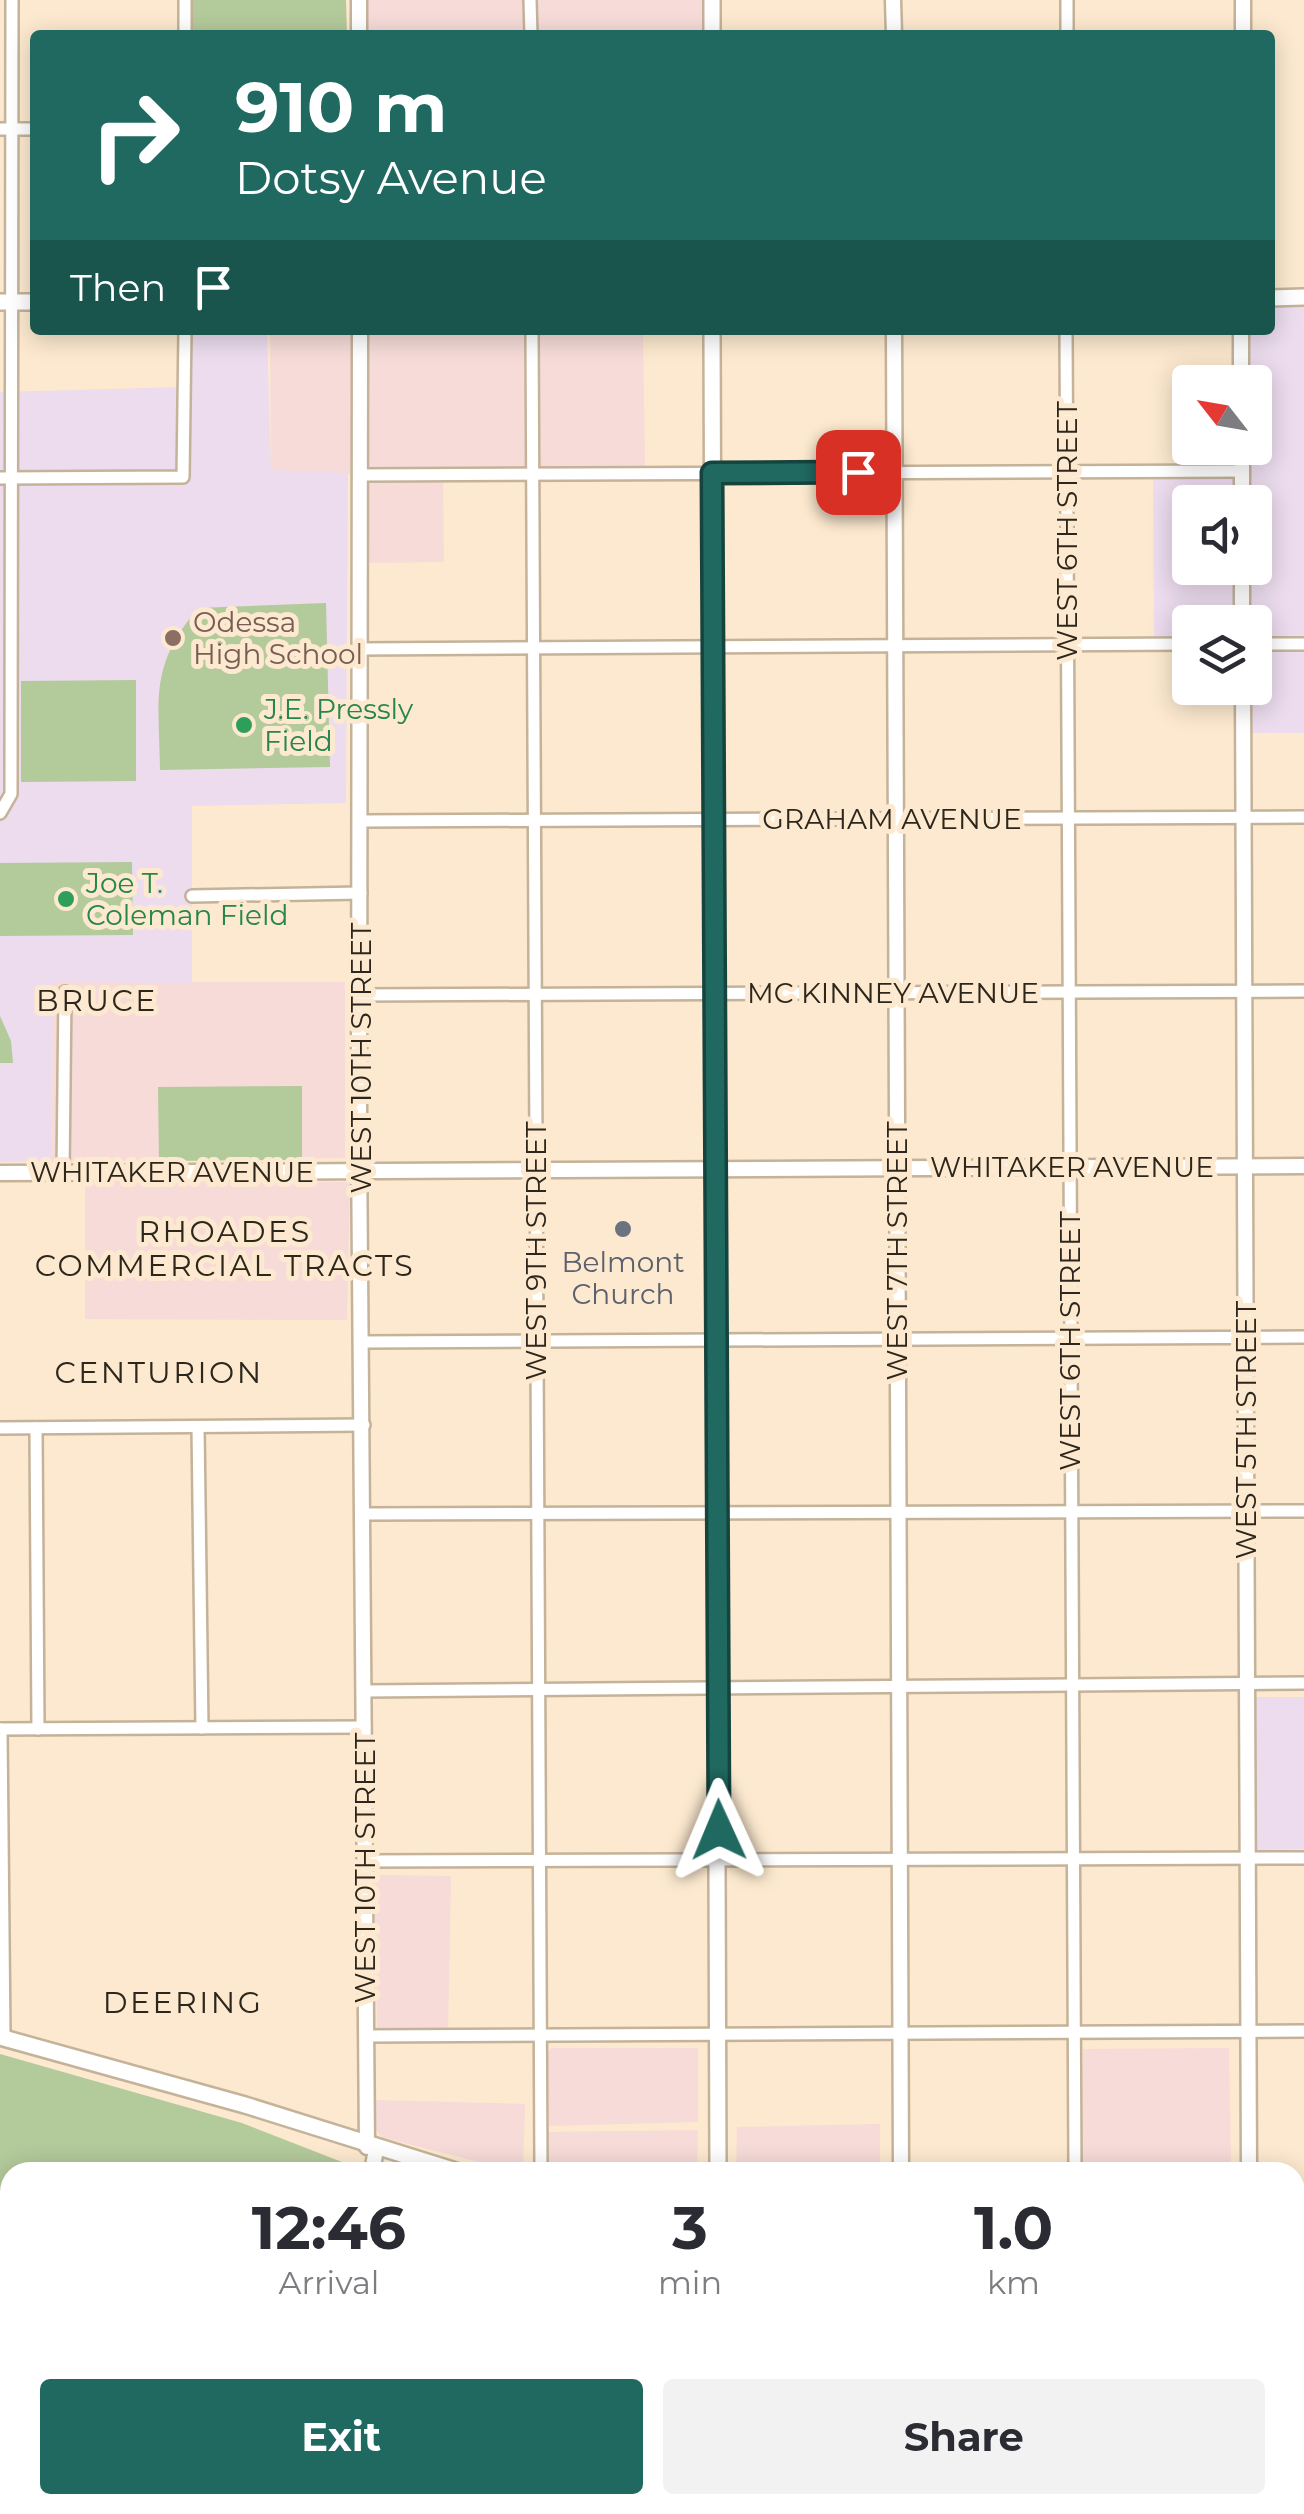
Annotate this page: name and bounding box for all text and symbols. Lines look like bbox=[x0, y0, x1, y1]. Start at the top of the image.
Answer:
text: 910 m bbox=[235, 64, 448, 150]
icon: right bbox=[70, 70, 200, 200]
text: Dotsy Avenue bbox=[235, 150, 547, 205]
icon: arrive bbox=[186, 260, 241, 315]
text: Then bbox=[70, 264, 166, 311]
north arrow bbox=[1172, 365, 1272, 465]
map controls bbox=[1172, 365, 1272, 705]
street label: WEST 6TH STREET bbox=[1050, 401, 1084, 661]
pin bbox=[816, 430, 901, 515]
icon: arrive bbox=[831, 445, 886, 500]
button: sound bbox=[1172, 485, 1272, 585]
place label: Odessa High School bbox=[193, 605, 363, 671]
button: layers bbox=[1172, 605, 1272, 705]
marker: Odessa High School bbox=[162, 627, 184, 649]
place label: J.E. Pressly Field bbox=[263, 692, 414, 758]
marker: J.E. Pressly Field bbox=[233, 714, 255, 736]
street label: GRAHAM AVENUE bbox=[762, 802, 1022, 836]
place label: Joe T. Coleman Field bbox=[85, 866, 288, 932]
marker: Joe T. Coleman Field bbox=[55, 888, 77, 910]
street label: WEST 10TH STREET bbox=[344, 923, 378, 1193]
street label: MC KINNEY AVENUE bbox=[747, 976, 1039, 1010]
district label: BRUCE bbox=[36, 982, 158, 1019]
street label: WEST 9TH STREET bbox=[519, 1121, 553, 1381]
street label: WEST 7TH STREET bbox=[880, 1121, 914, 1381]
street label: WHITAKER AVENUE bbox=[930, 1150, 1214, 1184]
street label: WHITAKER AVENUE bbox=[30, 1155, 314, 1189]
street label: WEST 6TH STREET bbox=[1053, 1211, 1087, 1471]
district label: RHOADES COMMERCIAL TRACTS bbox=[35, 1213, 415, 1284]
marker: Belmont Church bbox=[612, 1218, 634, 1240]
place label: Belmont Church bbox=[561, 1245, 685, 1311]
street label: WEST 5TH STREET bbox=[1229, 1301, 1263, 1559]
district label: CENTURION bbox=[54, 1354, 264, 1391]
street label: WEST 10TH STREET bbox=[348, 1733, 382, 2003]
position arrow bbox=[667, 1778, 771, 1882]
district label: DEERING bbox=[103, 1984, 263, 2021]
text: 12:46 bbox=[252, 2191, 406, 2264]
text: 3 bbox=[672, 2191, 708, 2264]
text: 1.0 bbox=[974, 2191, 1053, 2264]
text: Arrival bbox=[278, 2263, 379, 2302]
text: min bbox=[658, 2263, 722, 2302]
text: km bbox=[987, 2263, 1040, 2302]
button: Exit bbox=[40, 2379, 643, 2494]
button: Share bbox=[663, 2379, 1265, 2494]

